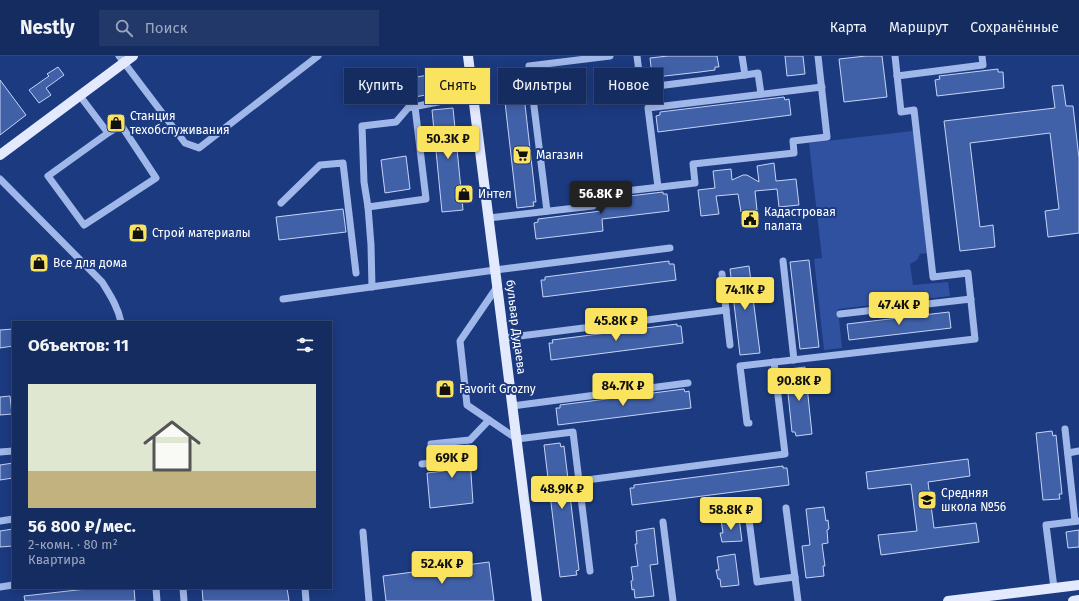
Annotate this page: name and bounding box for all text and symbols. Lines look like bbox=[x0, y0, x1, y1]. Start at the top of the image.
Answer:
search box bbox=[99, 10, 379, 46]
text: Nestly bbox=[20, 16, 75, 39]
icon: search bbox=[113, 17, 135, 39]
text: Поиск bbox=[145, 19, 188, 37]
text: Карта bbox=[830, 19, 867, 36]
text: Маршрут bbox=[889, 19, 948, 36]
text: Сохранённые bbox=[970, 19, 1059, 36]
chip: Купить bbox=[344, 68, 417, 104]
chip: Снять bbox=[425, 68, 490, 104]
chip: Фильтры bbox=[498, 68, 586, 104]
chip: Новое bbox=[594, 68, 663, 104]
place label: Станция техобслуживания bbox=[130, 109, 230, 137]
shop icon: Станция техобслуживания bbox=[105, 112, 127, 134]
pin: 50.3K ₽ bbox=[411, 126, 485, 160]
text: 50.3K ₽ bbox=[426, 131, 470, 146]
supermarket icon: Магазин bbox=[511, 144, 533, 166]
place label: Магазин bbox=[536, 148, 583, 162]
pin: 56.8K ₽ bbox=[564, 181, 638, 215]
shop icon: Интел bbox=[453, 183, 475, 205]
text: 56.8K ₽ bbox=[579, 186, 623, 201]
place label: Интел bbox=[478, 187, 512, 201]
place label: Кадастровая палата bbox=[764, 205, 836, 233]
public building icon: Кадастровая палата bbox=[739, 208, 761, 230]
shop icon: Строй материалы bbox=[127, 222, 149, 244]
place label: Строй материалы bbox=[152, 226, 251, 240]
shop icon: Все для дома bbox=[28, 252, 50, 274]
place label: Все для дома bbox=[53, 256, 127, 270]
pin: 74.1K ₽ bbox=[708, 277, 782, 311]
street label: бульвар Дудаева bbox=[503, 279, 529, 375]
text: 74.1K ₽ bbox=[725, 282, 765, 297]
pin: 47.4K ₽ bbox=[862, 292, 936, 326]
text: 47.4K ₽ bbox=[878, 297, 920, 312]
pin: 45.8K ₽ bbox=[579, 308, 653, 342]
text: 45.8K ₽ bbox=[594, 313, 638, 328]
icon: filters bbox=[294, 334, 316, 356]
text: Объектов: 11 bbox=[28, 335, 129, 356]
pin: 90.8K ₽ bbox=[762, 368, 836, 402]
pin: 84.7K ₽ bbox=[586, 373, 660, 407]
text: 90.8K ₽ bbox=[777, 373, 821, 388]
shop icon: Favorit Grozny bbox=[434, 378, 456, 400]
text: 84.7K ₽ bbox=[601, 378, 645, 393]
place label: Favorit Grozny bbox=[459, 382, 536, 396]
icon: home bbox=[136, 410, 208, 482]
pin: 69K ₽ bbox=[424, 445, 480, 479]
text: 69K ₽ bbox=[435, 450, 469, 465]
pin: 48.9K ₽ bbox=[525, 476, 599, 510]
text: 48.9K ₽ bbox=[540, 481, 584, 496]
place label: Средняя школа №56 bbox=[941, 486, 1006, 514]
school or university icon: Средняя школа №56 bbox=[916, 489, 938, 511]
pin: 58.8K ₽ bbox=[694, 497, 768, 531]
text: 58.8K ₽ bbox=[709, 502, 753, 517]
text: 56 800 ₽/мес. bbox=[28, 516, 136, 537]
text: 2-комн. · 80 m² bbox=[28, 537, 118, 552]
pin: 52.4K ₽ bbox=[405, 551, 479, 585]
text: Квартира bbox=[28, 552, 86, 567]
text: 52.4K ₽ bbox=[421, 556, 463, 571]

